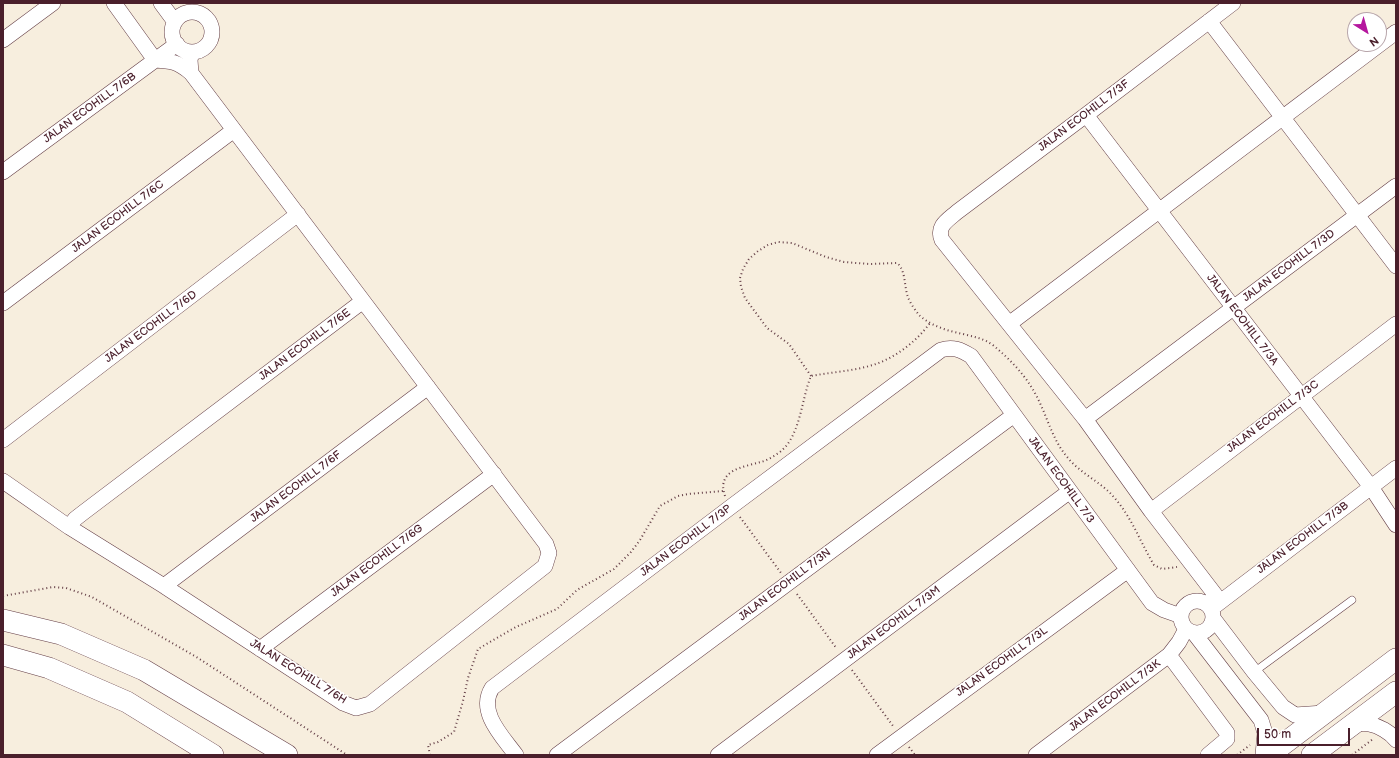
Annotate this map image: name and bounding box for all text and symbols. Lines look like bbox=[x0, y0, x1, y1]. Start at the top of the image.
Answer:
north arrow bbox=[1347, 12, 1387, 52]
text: N bbox=[1367, 34, 1381, 49]
street label: JALAN ECOHILL 7/6B bbox=[41, 70, 139, 146]
street label: JALAN ECOHILL 7/3F bbox=[1036, 78, 1132, 154]
street label: JALAN ECOHILL 7/6C bbox=[69, 178, 167, 256]
street label: JALAN ECOHILL 7/3D bbox=[1240, 227, 1338, 305]
street label: JALAN ECOHILL 7/3A bbox=[1203, 272, 1281, 368]
street label: JALAN ECOHILL 7/6D bbox=[102, 288, 200, 366]
street label: JALAN ECOHILL 7/6E bbox=[257, 306, 353, 384]
street label: JALAN ECOHILL 7/3C bbox=[1224, 378, 1322, 456]
street label: JALAN ECOHILL 7/3 bbox=[1025, 434, 1097, 526]
street label: JALAN ECOHILL 7/6F bbox=[248, 449, 344, 525]
street label: JALAN ECOHILL 7/3B bbox=[1255, 499, 1351, 577]
street label: JALAN ECOHILL 7/3P bbox=[638, 502, 734, 580]
street label: JALAN ECOHILL 7/6G bbox=[328, 522, 426, 600]
street label: JALAN ECOHILL 7/3N bbox=[736, 546, 834, 624]
street label: JALAN ECOHILL 7/3M bbox=[845, 584, 943, 662]
street label: JALAN ECOHILL 7/3L bbox=[954, 624, 1050, 700]
street label: JALAN ECOHILL 7/6H bbox=[247, 637, 349, 707]
street label: JALAN ECOHILL 7/3K bbox=[1067, 657, 1163, 735]
scale bar bbox=[1259, 720, 1352, 746]
text: 50 m bbox=[1264, 727, 1291, 742]

